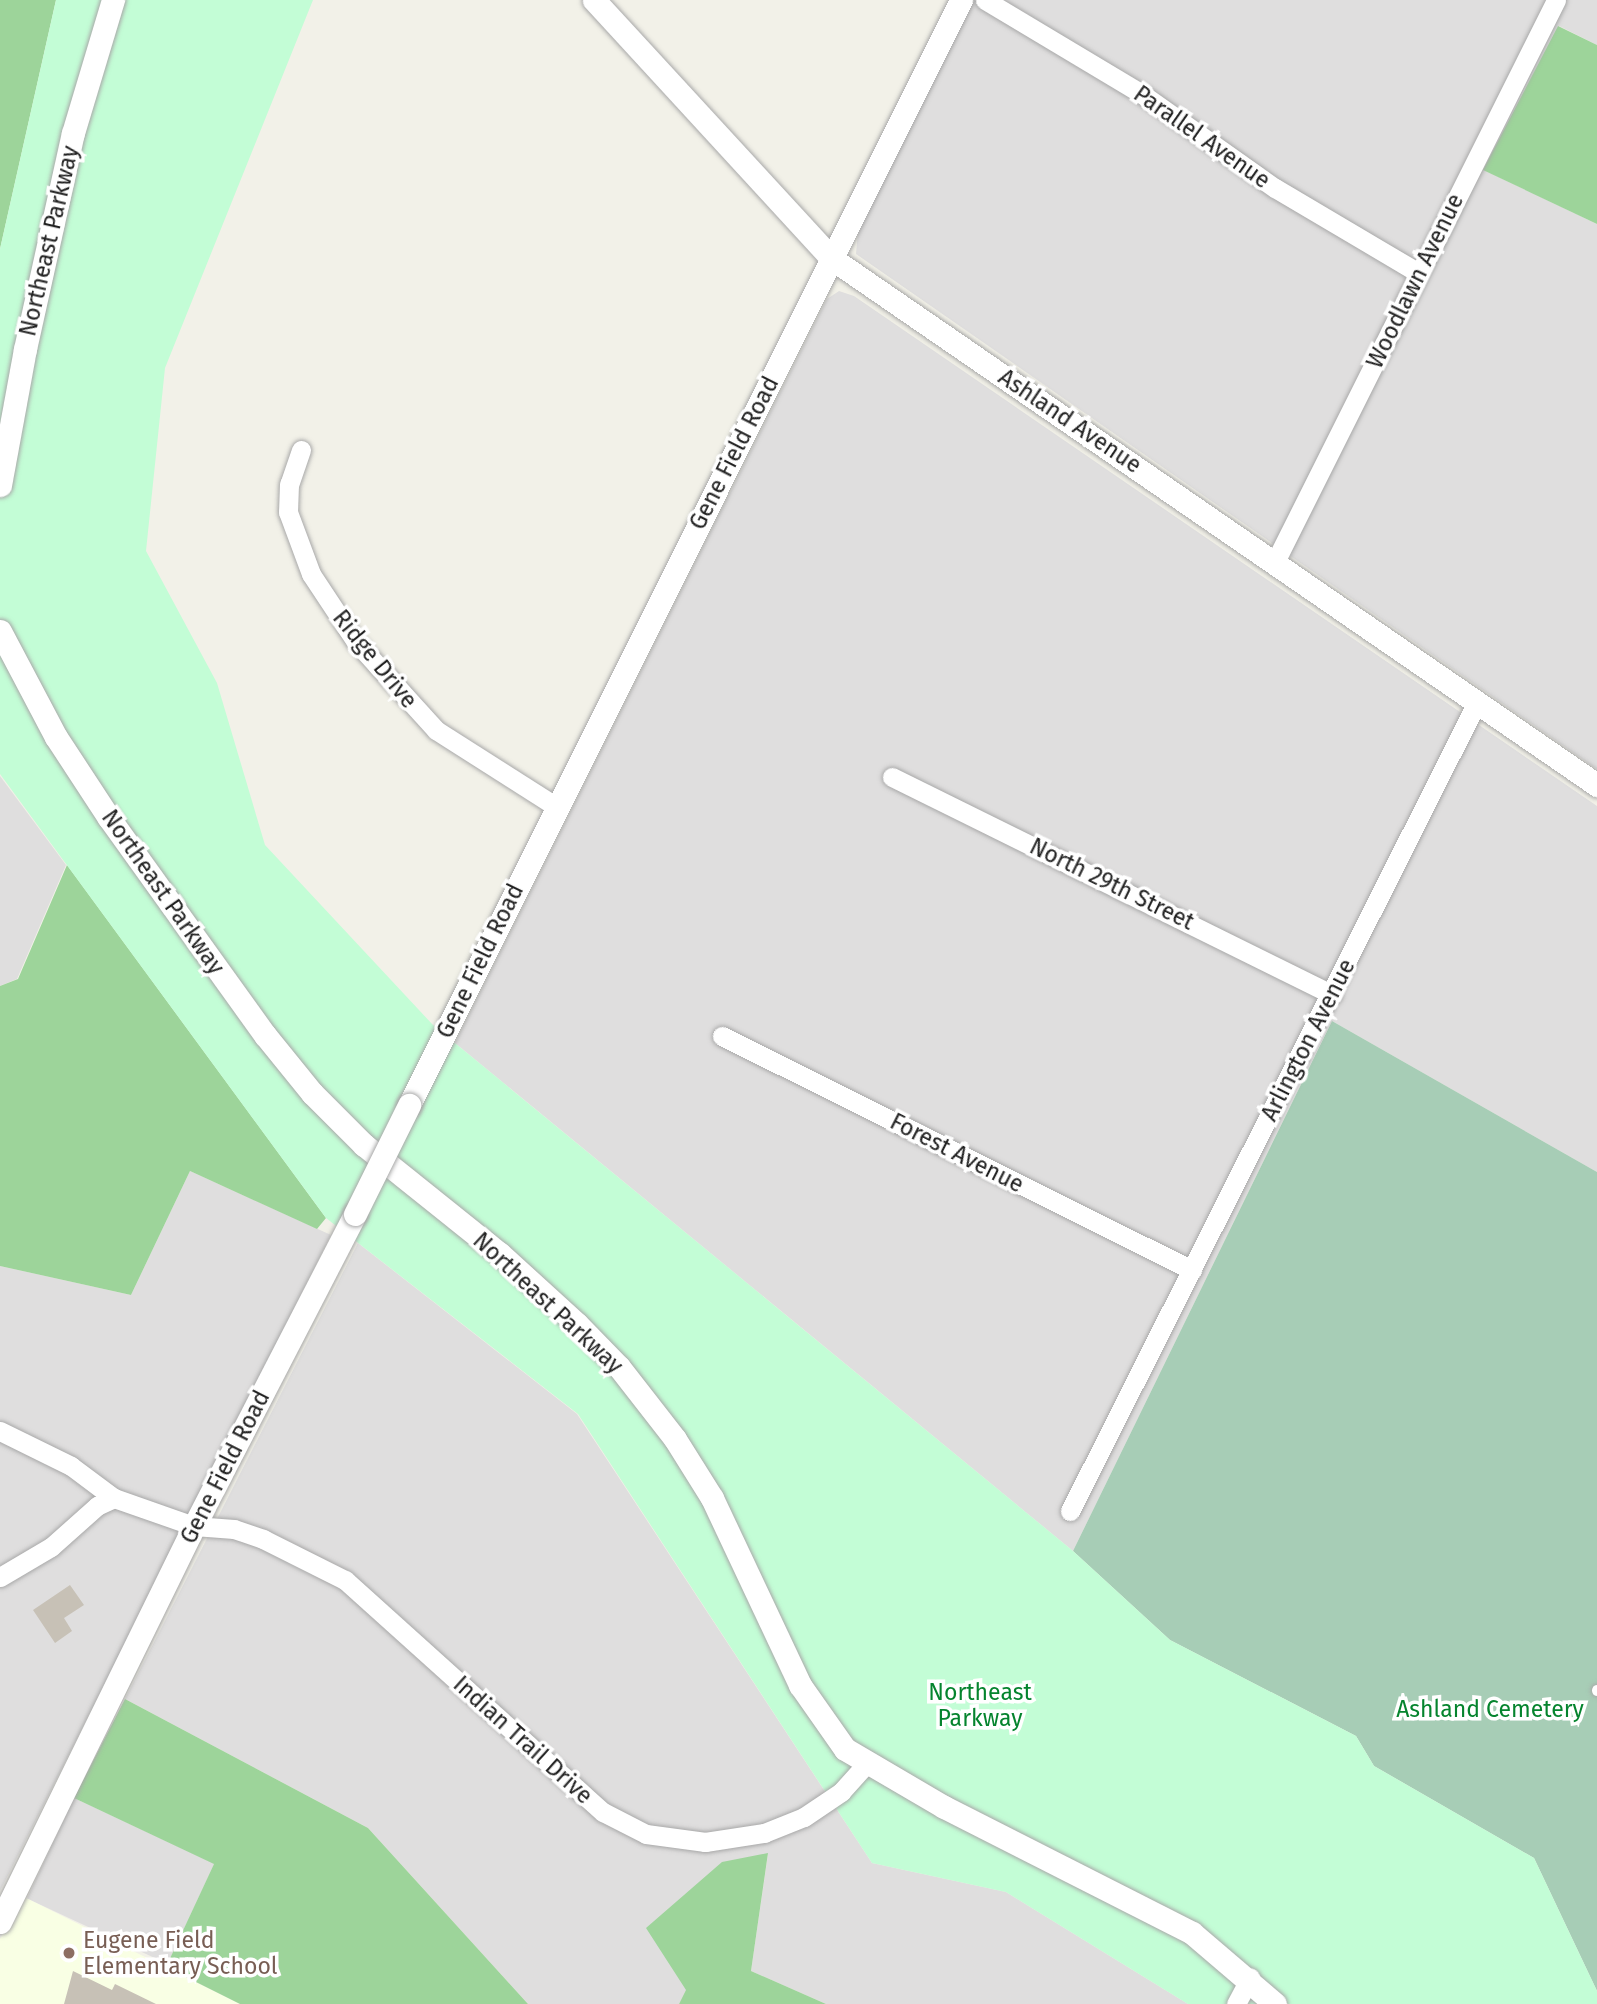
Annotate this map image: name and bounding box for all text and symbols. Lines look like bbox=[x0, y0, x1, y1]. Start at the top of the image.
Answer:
street label: Parallel Avenue bbox=[1129, 80, 1275, 194]
street label: Northeast Parkway bbox=[14, 143, 84, 339]
street label: Woodlawn Avenue bbox=[1361, 189, 1469, 373]
street label: Ashland Avenue bbox=[993, 363, 1147, 479]
street label: Gene Field Road bbox=[684, 372, 784, 534]
street label: Ridge Drive bbox=[327, 604, 423, 714]
street label: Northeast Parkway bbox=[96, 804, 230, 980]
street label: North 29th Street bbox=[1025, 832, 1199, 936]
street label: Gene Field Road bbox=[431, 879, 529, 1043]
street label: Arlington Avenue bbox=[1255, 954, 1361, 1126]
street label: Forest Avenue bbox=[886, 1108, 1028, 1198]
street label: Northeast Parkway bbox=[467, 1227, 629, 1379]
street label: Gene Field Road bbox=[175, 1386, 275, 1548]
street label: Indian Trail Drive bbox=[448, 1670, 598, 1810]
park label: Northeast Parkway bbox=[928, 1678, 1032, 1732]
park label: Ashland Cemetery bbox=[1396, 1695, 1584, 1723]
place label: Eugene Field Elementary School bbox=[83, 1926, 278, 1980]
marker: Eugene Field Elementary School bbox=[61, 1945, 77, 1961]

